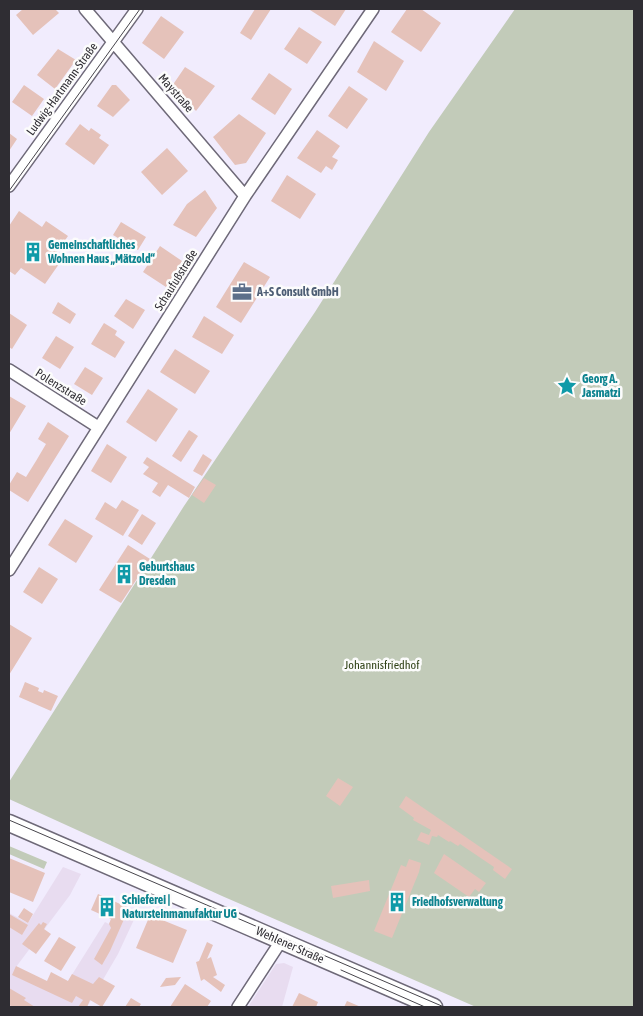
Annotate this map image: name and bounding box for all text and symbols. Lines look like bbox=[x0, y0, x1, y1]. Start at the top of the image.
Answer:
street label: Ludwig-Hartmann-Straße bbox=[24, 40, 100, 138]
street label: Maystraße bbox=[156, 71, 196, 115]
place label: Gemeinschaftliches Wohnen Haus „Mätzold“ bbox=[47, 238, 156, 266]
building icon: Gemeinschaftliches Wohnen Haus „Mätzold“ bbox=[22, 241, 44, 263]
street label: Schaufußstraße bbox=[152, 247, 200, 313]
office icon: A+S Consult GmbH bbox=[231, 281, 253, 303]
place label: A+S Consult GmbH bbox=[256, 285, 339, 299]
street label: Polenzstraße bbox=[33, 366, 89, 408]
place label: Georg A. Jasmatzi bbox=[581, 372, 621, 400]
place icon: Georg A. Jasmatzi bbox=[556, 375, 578, 397]
place label: Geburtshaus Dresden bbox=[139, 560, 196, 588]
building icon: Geburtshaus Dresden bbox=[113, 563, 135, 585]
park label: Johannisfriedhof bbox=[345, 658, 420, 672]
building icon: Friedhofsverwaltung bbox=[386, 891, 408, 913]
place label: Schieferei | Natursteinmanufaktur UG bbox=[122, 893, 238, 921]
place label: Friedhofsverwaltung bbox=[412, 895, 504, 909]
building icon: Schieferei | Natursteinmanufaktur UG bbox=[96, 896, 118, 918]
street label: Wehlener Straße bbox=[254, 924, 326, 966]

